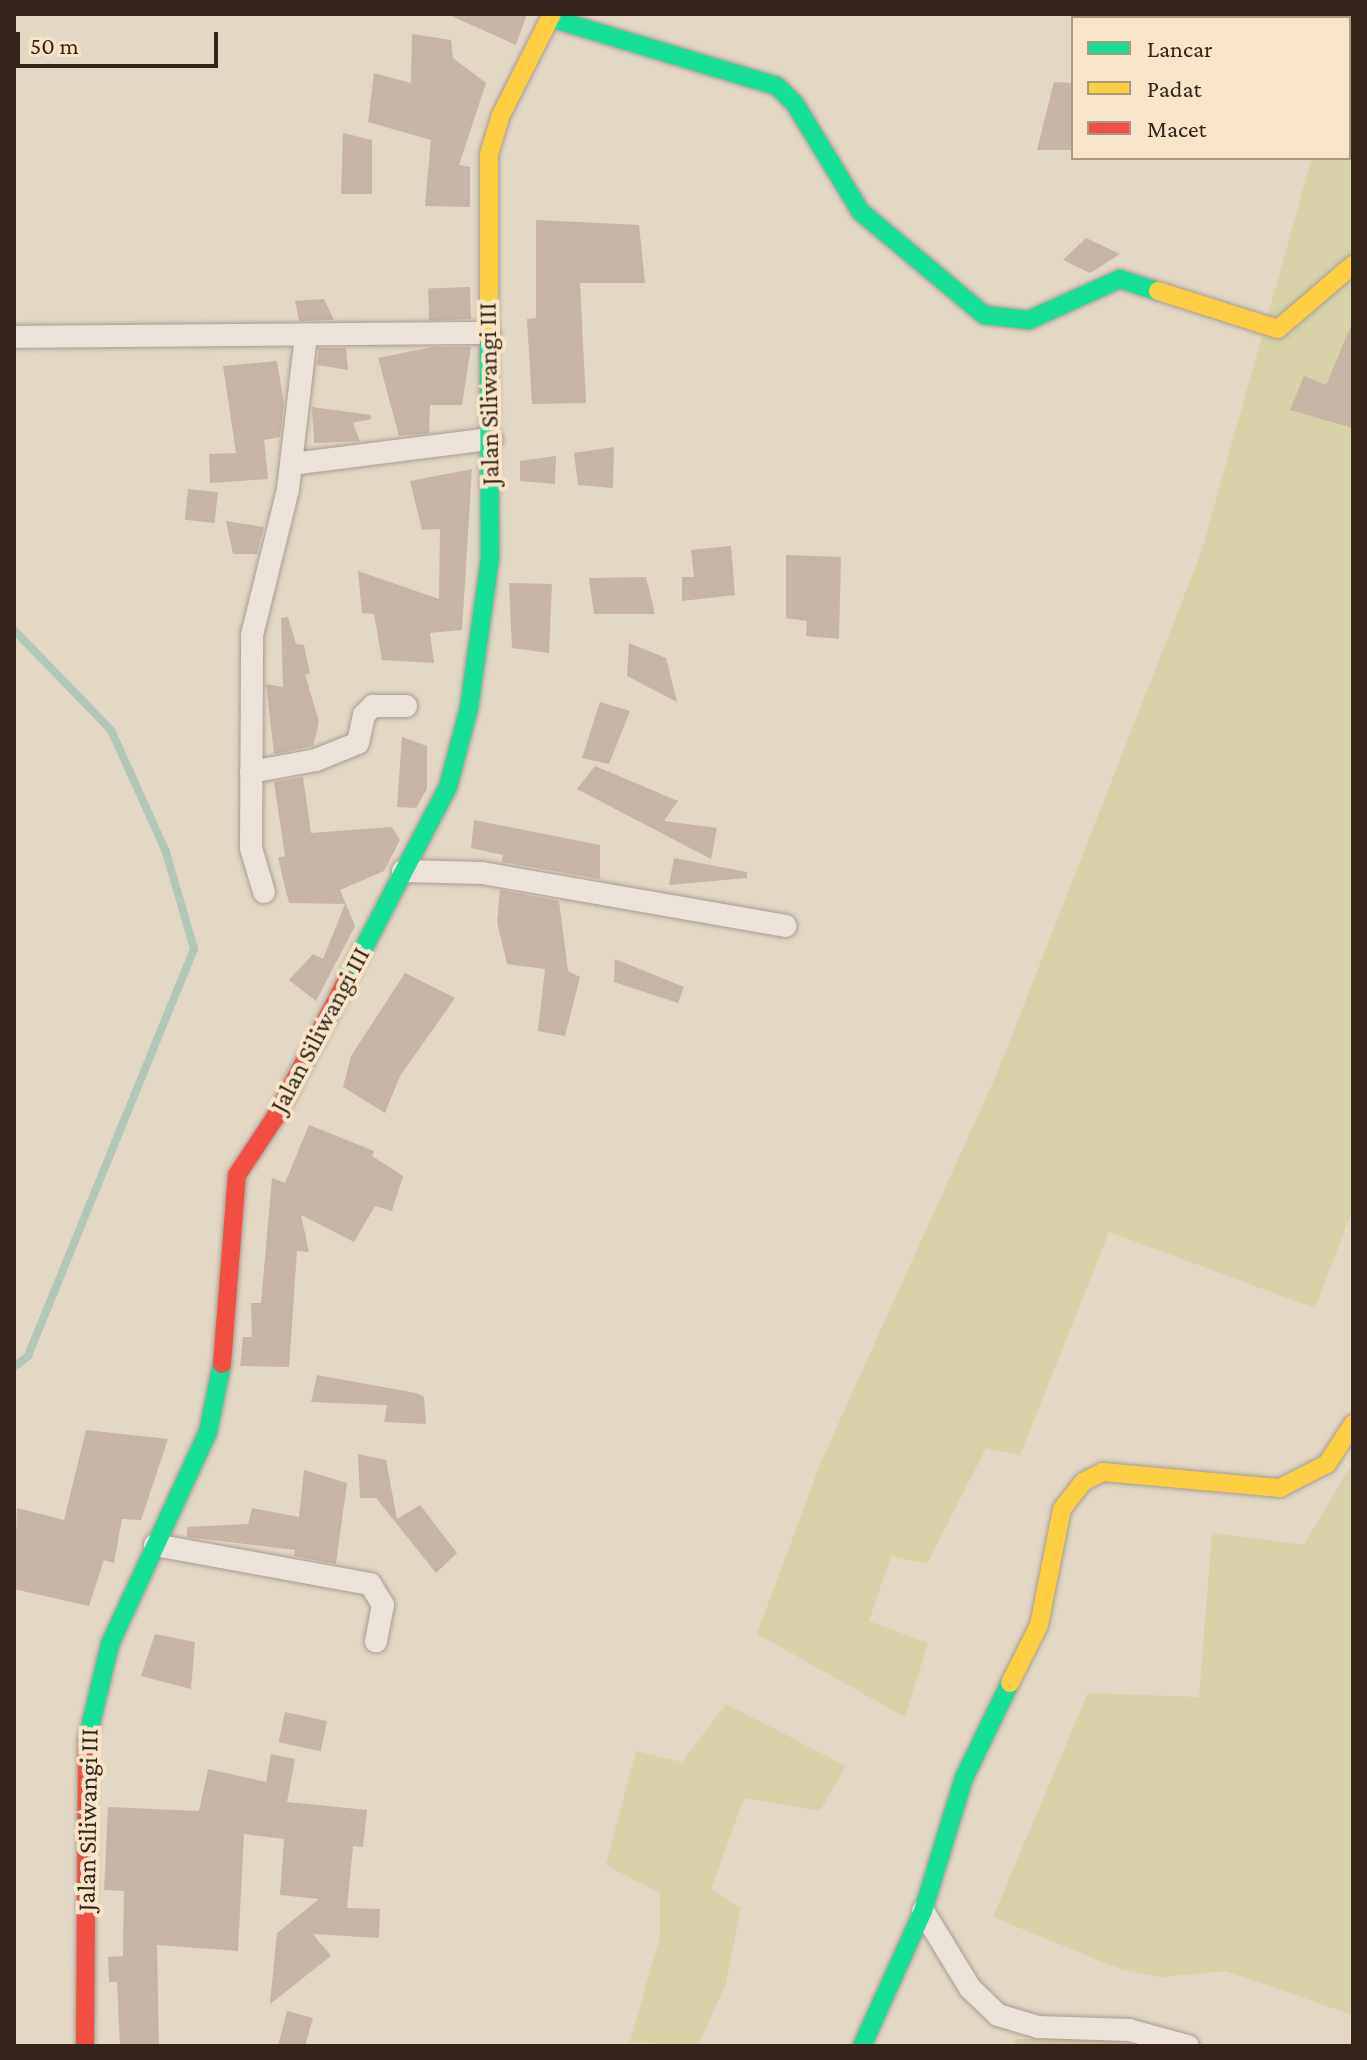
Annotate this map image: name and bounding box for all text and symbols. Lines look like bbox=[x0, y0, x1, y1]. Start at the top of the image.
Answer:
scale bar bbox=[20, 16, 222, 66]
legend bbox=[1071, 16, 1351, 160]
text: 50 m bbox=[30, 32, 79, 59]
text: Lancar bbox=[1147, 35, 1213, 62]
text: Padat bbox=[1147, 75, 1202, 102]
text: Macet bbox=[1147, 115, 1206, 142]
street label: Jalan Siliwangi III bbox=[472, 302, 506, 486]
street label: Jalan Siliwangi III bbox=[263, 942, 377, 1118]
street label: Jalan Siliwangi III bbox=[71, 1728, 105, 1912]

